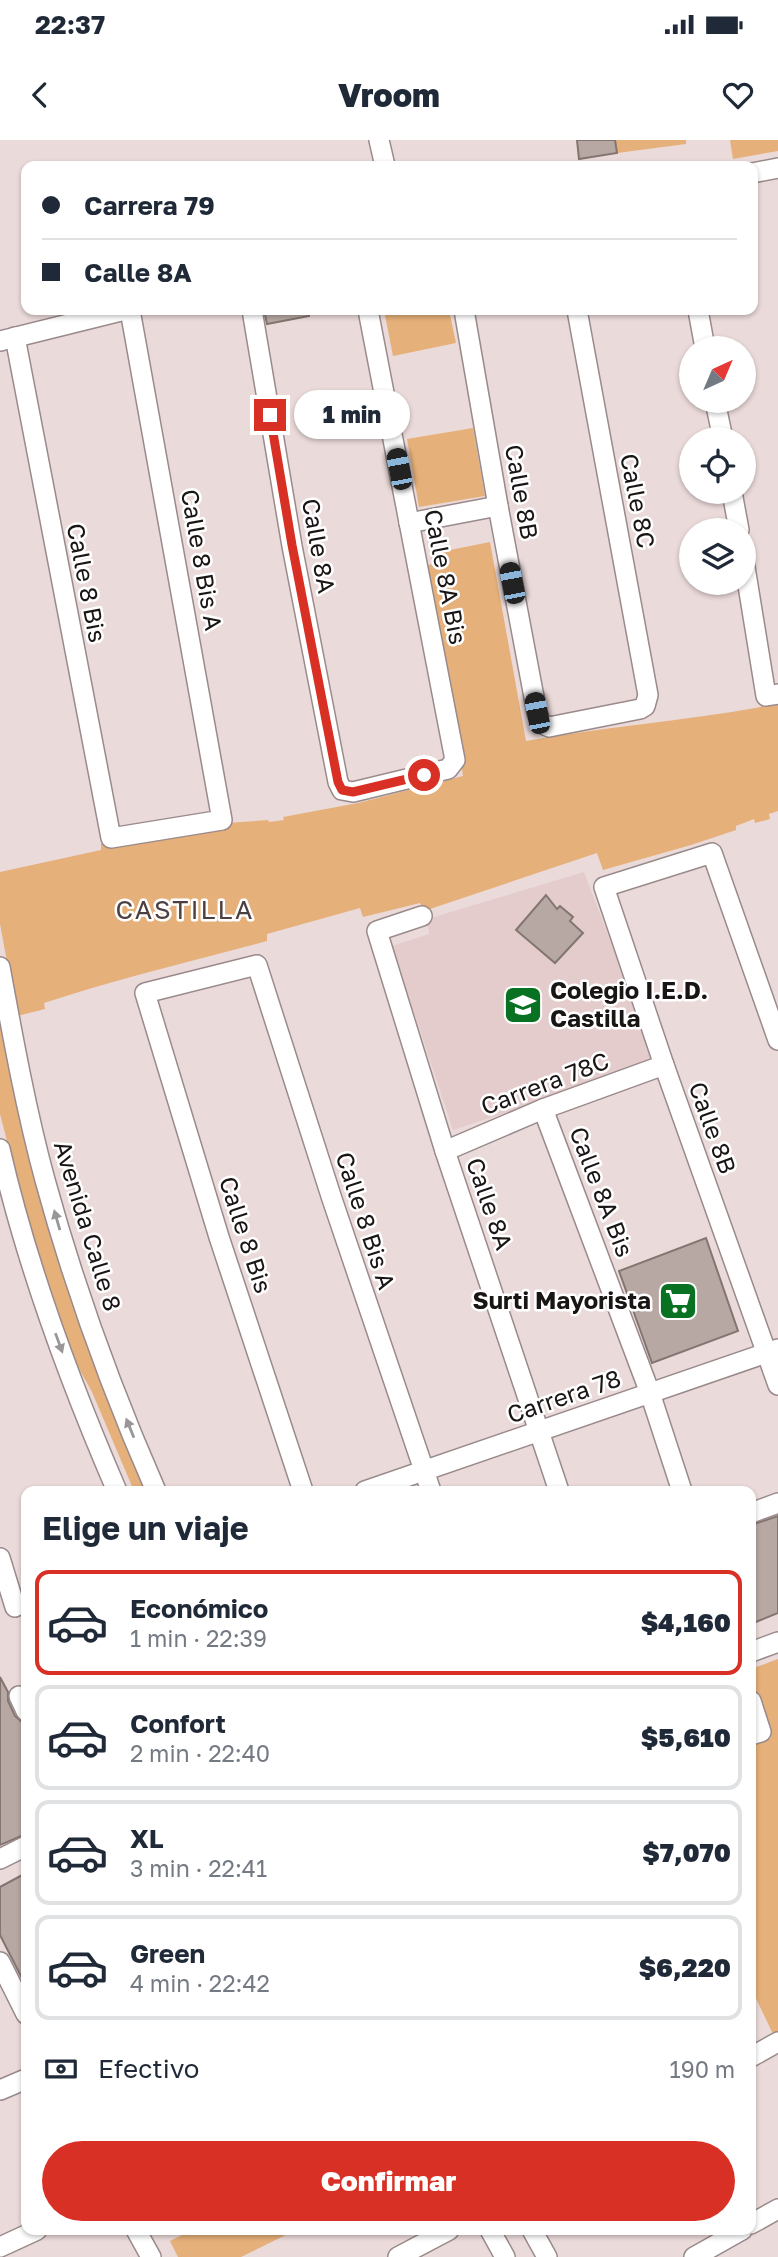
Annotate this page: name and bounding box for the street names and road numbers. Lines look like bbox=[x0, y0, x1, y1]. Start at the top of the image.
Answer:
street label: Calle 8B bbox=[500, 442, 545, 541]
street label: Calle 8C bbox=[615, 451, 662, 551]
street label: Calle 8 Bis A bbox=[176, 487, 229, 633]
street label: Calle 8A bbox=[297, 496, 342, 595]
street label: Calle 8A Bis bbox=[419, 507, 474, 647]
street label: Calle 8 Bis bbox=[62, 521, 113, 645]
street label: Carrera 78C bbox=[476, 1045, 613, 1120]
street label: Calle 8B bbox=[683, 1078, 743, 1177]
street label: Calle 8A Bis bbox=[564, 1122, 640, 1261]
street label: Avenida Calle 8 bbox=[49, 1137, 128, 1314]
street label: Calle 8 Bis A bbox=[331, 1148, 402, 1293]
street label: Calle 8A bbox=[461, 1154, 520, 1253]
street label: Calle 8 Bis bbox=[214, 1173, 279, 1296]
street label: Carrera 78 bbox=[503, 1363, 624, 1429]

